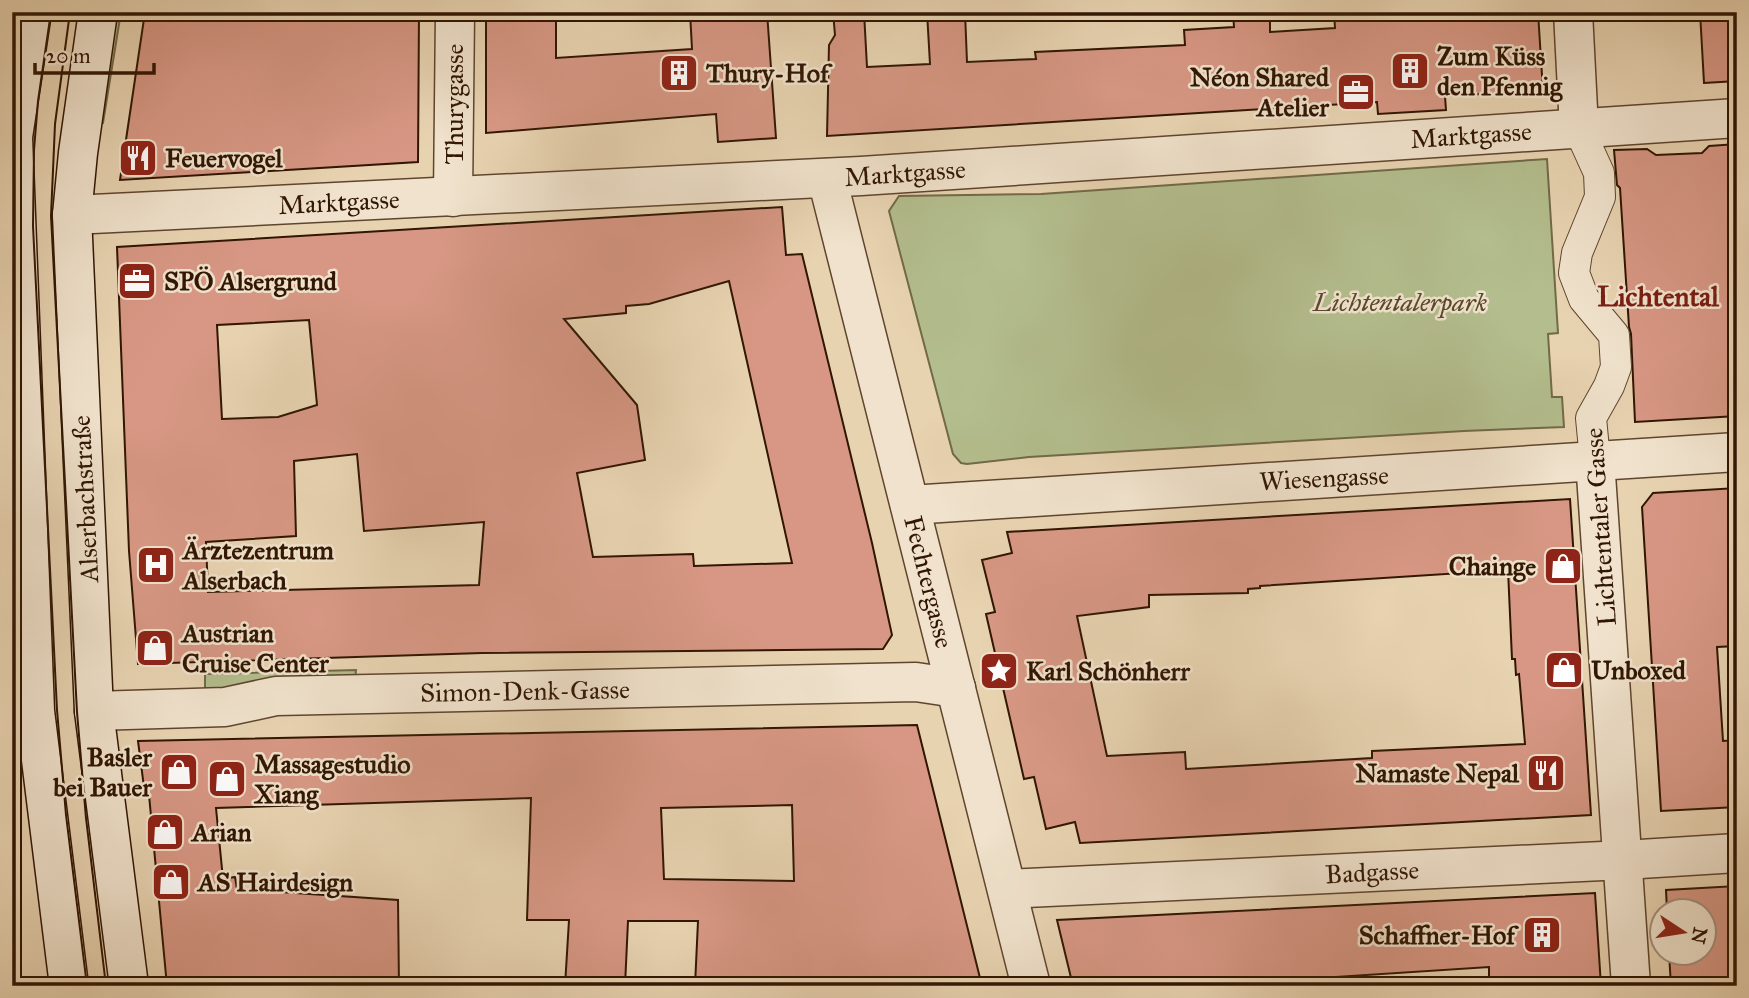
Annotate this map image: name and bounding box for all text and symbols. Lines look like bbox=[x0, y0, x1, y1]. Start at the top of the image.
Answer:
scale bar bbox=[35, 32, 154, 76]
place label: Zum Küss den Pfennig bbox=[1437, 40, 1563, 103]
text: 20 m bbox=[46, 43, 91, 69]
street label: Thurygasse bbox=[438, 43, 470, 164]
building icon: Zum Küss den Pfennig bbox=[1389, 50, 1431, 92]
building icon: Thury-Hof bbox=[658, 52, 700, 94]
place label: Thury-Hof bbox=[705, 57, 833, 89]
place label: Néon Shared Atelier bbox=[1190, 61, 1330, 123]
office icon: Néon Shared Atelier bbox=[1335, 71, 1377, 113]
street label: Marktgasse bbox=[1409, 115, 1533, 155]
restaurant icon: Feuervogel bbox=[117, 137, 159, 179]
place label: Feuervogel bbox=[165, 142, 284, 175]
street label: Marktgasse bbox=[843, 153, 967, 193]
street label: Marktgasse bbox=[278, 183, 401, 221]
office icon: SPÖ Alsergrund bbox=[116, 260, 158, 302]
place label: SPÖ Alsergrund bbox=[164, 265, 338, 298]
district label: Lichtental bbox=[1597, 279, 1719, 314]
park label: Lichtentalerpark bbox=[1312, 286, 1488, 319]
street label: Alserbachstraße bbox=[65, 414, 105, 584]
street label: Lichtentaler Gasse bbox=[1577, 427, 1623, 627]
street label: Wiesengasse bbox=[1258, 459, 1390, 497]
street label: Fechtergasse bbox=[897, 513, 961, 652]
place label: Ärztezentrum Alserbach bbox=[181, 534, 334, 596]
hospital icon: Ärztezentrum Alserbach bbox=[135, 544, 177, 586]
shop icon: Chainge bbox=[1542, 545, 1584, 587]
place label: Chainge bbox=[1449, 550, 1536, 583]
place label: Austrian Cruise Center bbox=[180, 617, 330, 679]
shop icon: Austrian Cruise Center bbox=[134, 627, 176, 669]
shop icon: Unboxed bbox=[1543, 649, 1585, 691]
place icon: Karl Schönherr bbox=[978, 650, 1020, 692]
place label: Unboxed bbox=[1591, 654, 1687, 686]
place label: Karl Schönherr bbox=[1026, 655, 1191, 687]
street label: Simon-Denk-Gasse bbox=[420, 673, 630, 709]
place label: Basler bei Bauer bbox=[52, 741, 153, 803]
place label: Massagestudio Xiang bbox=[253, 748, 411, 811]
shop icon: Basler bei Bauer bbox=[158, 751, 200, 793]
restaurant icon: Namaste Nepal bbox=[1525, 752, 1567, 794]
place label: Namaste Nepal bbox=[1355, 757, 1520, 789]
shop icon: Massagestudio Xiang bbox=[206, 758, 248, 800]
shop icon: Arian bbox=[144, 811, 186, 853]
place label: Arian bbox=[190, 816, 251, 848]
street label: Badgasse bbox=[1324, 854, 1420, 890]
shop icon: AS Hairdesign bbox=[150, 861, 192, 903]
place label: AS Hairdesign bbox=[196, 866, 353, 899]
north arrow bbox=[1648, 897, 1718, 967]
building icon: Schaffner-Hof bbox=[1521, 914, 1563, 956]
place label: Schaffner-Hof bbox=[1359, 919, 1519, 951]
text: N bbox=[1686, 925, 1712, 946]

